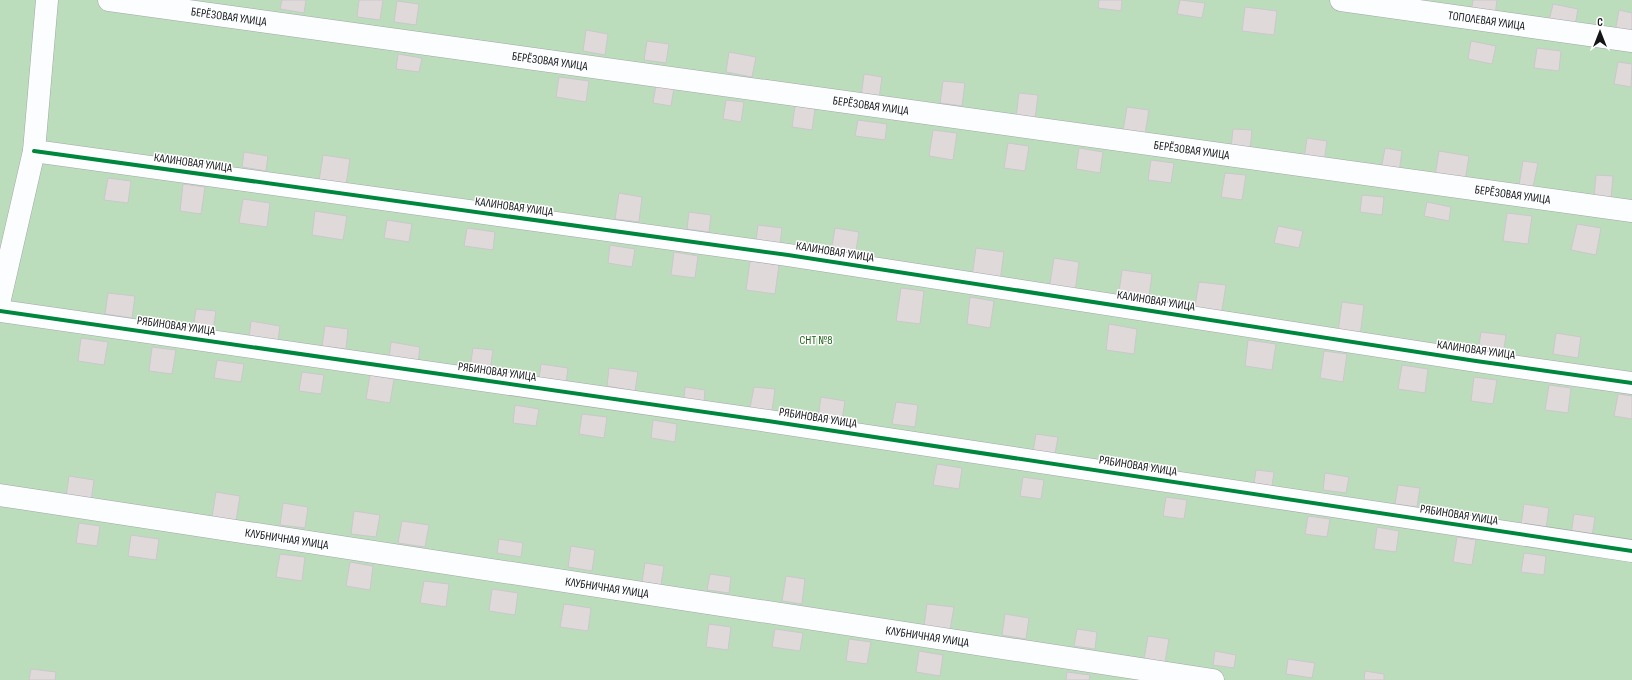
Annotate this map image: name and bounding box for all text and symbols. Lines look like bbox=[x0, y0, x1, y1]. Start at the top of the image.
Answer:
street label: БЕРЁЗОВАЯ УЛИЦА bbox=[190, 4, 269, 29]
street label: ТОПОЛЕВАЯ УЛИЦА bbox=[1447, 8, 1527, 33]
north arrow bbox=[1580, 12, 1620, 52]
text: С bbox=[1597, 16, 1603, 29]
street label: БЕРЁЗОВАЯ УЛИЦА bbox=[511, 48, 590, 74]
street label: БЕРЁЗОВАЯ УЛИЦА bbox=[832, 93, 910, 118]
street label: БЕРЁЗОВАЯ УЛИЦА bbox=[1153, 137, 1231, 163]
street label: КАЛИНОВАЯ УЛИЦА bbox=[153, 150, 234, 176]
street label: БЕРЁЗОВАЯ УЛИЦА bbox=[1474, 182, 1552, 207]
street label: КАЛИНОВАЯ УЛИЦА bbox=[474, 194, 555, 220]
street label: КАЛИНОВАЯ УЛИЦА bbox=[795, 238, 876, 266]
street label: КАЛИНОВАЯ УЛИЦА bbox=[1116, 287, 1197, 315]
street label: РЯБИНОВАЯ УЛИЦА bbox=[136, 313, 217, 339]
park label: СНТ №8 bbox=[800, 333, 832, 348]
street label: КАЛИНОВАЯ УЛИЦА bbox=[1436, 337, 1517, 363]
street label: РЯБИНОВАЯ УЛИЦА bbox=[457, 359, 538, 385]
street label: РЯБИНОВАЯ УЛИЦА bbox=[778, 404, 859, 432]
street label: РЯБИНОВАЯ УЛИЦА bbox=[1098, 452, 1179, 480]
street label: РЯБИНОВАЯ УЛИЦА bbox=[1419, 501, 1500, 529]
street label: КЛУБНИЧНАЯ УЛИЦА bbox=[244, 525, 330, 553]
street label: КЛУБНИЧНАЯ УЛИЦА bbox=[564, 574, 651, 601]
street label: КЛУБНИЧНАЯ УЛИЦА bbox=[885, 623, 971, 650]

